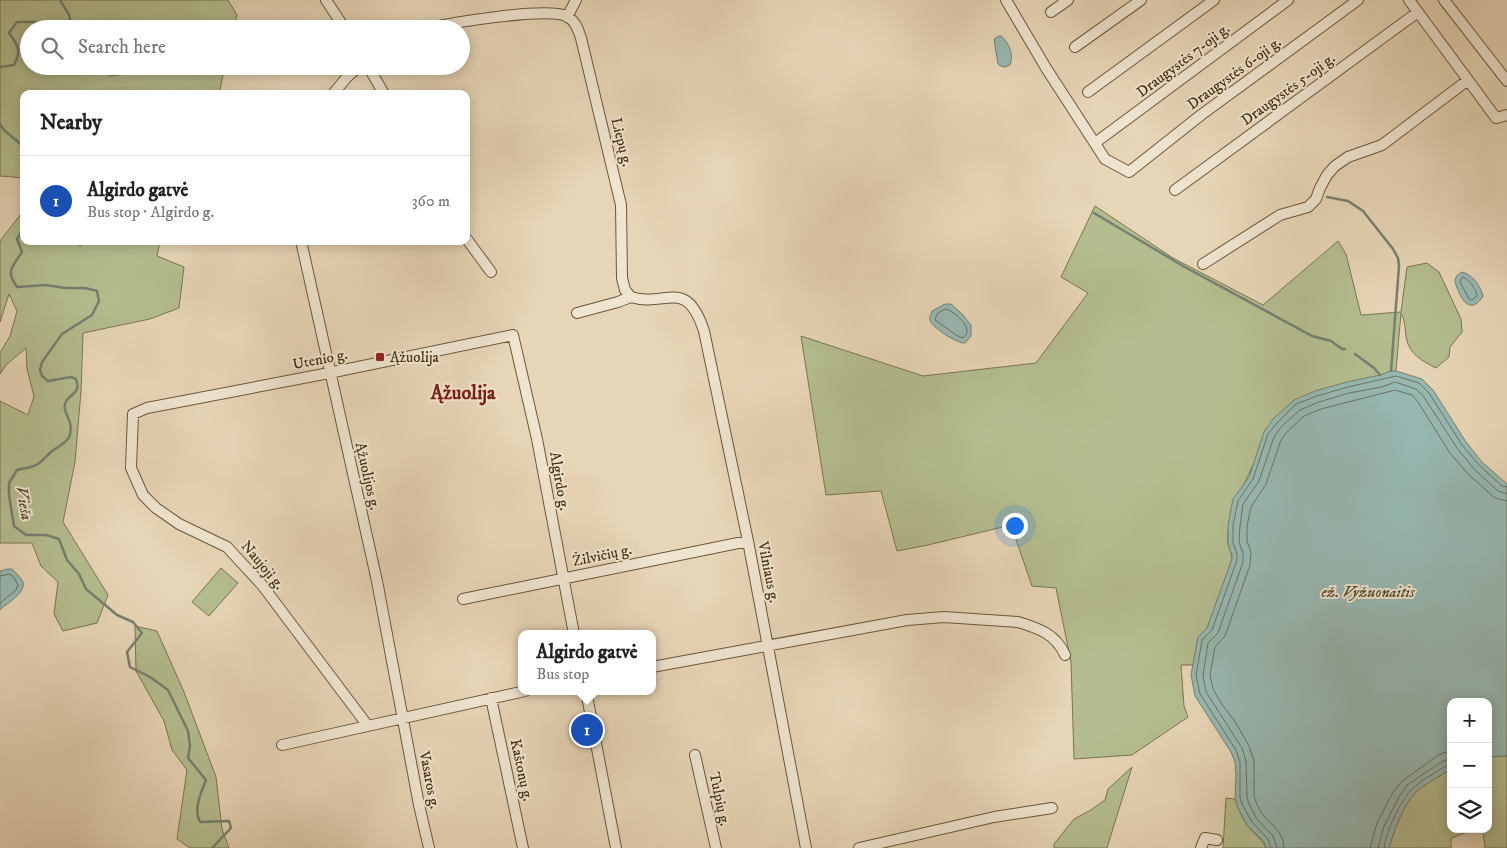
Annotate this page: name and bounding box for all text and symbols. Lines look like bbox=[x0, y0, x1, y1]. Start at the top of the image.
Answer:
street label: Draugystės 7-oji g. bbox=[1133, 19, 1234, 102]
search box bbox=[20, 20, 470, 75]
street label: Draugystės 6-oji g. bbox=[1183, 33, 1285, 114]
icon: search bbox=[38, 34, 66, 62]
text: Search here bbox=[78, 36, 166, 59]
street label: Draugystės 5-oji g. bbox=[1238, 49, 1339, 130]
text: Nearby bbox=[40, 110, 102, 136]
street label: Liepų g. bbox=[606, 116, 637, 169]
text: Algirdo gatvė bbox=[87, 179, 188, 202]
text: 1 bbox=[53, 191, 59, 211]
text: 360 m bbox=[412, 191, 450, 211]
text: Bus stop · Algirdo g. bbox=[87, 202, 214, 222]
street label: Utenio g. bbox=[291, 345, 349, 374]
place label: Ąžuolija bbox=[390, 348, 440, 367]
marker: Ąžuolija bbox=[374, 351, 386, 363]
district label: Ąžuolija bbox=[429, 381, 496, 406]
street label: Ąžuolijos g. bbox=[351, 440, 385, 512]
street label: Algirdo g. bbox=[545, 450, 574, 512]
water label: Vieša bbox=[11, 485, 37, 522]
your location bbox=[1002, 513, 1028, 539]
street label: Naujoji g. bbox=[237, 537, 289, 594]
street label: Vilniaus g. bbox=[753, 539, 784, 604]
street label: Žilvičių g. bbox=[571, 540, 633, 571]
water label: ež. Vyžuonaitis bbox=[1321, 582, 1416, 602]
popup bbox=[518, 630, 656, 695]
text: Algirdo gatvė bbox=[536, 641, 638, 664]
text: Bus stop bbox=[536, 664, 589, 684]
map controls bbox=[1447, 698, 1492, 833]
button: + bbox=[1447, 698, 1492, 743]
pin: 1 bbox=[571, 711, 603, 749]
street label: Kaštonų g. bbox=[506, 737, 537, 803]
button: − bbox=[1447, 743, 1492, 788]
street label: Vasaros g. bbox=[414, 749, 444, 811]
street label: Tulpių g. bbox=[705, 770, 734, 828]
button: layers bbox=[1447, 788, 1492, 833]

